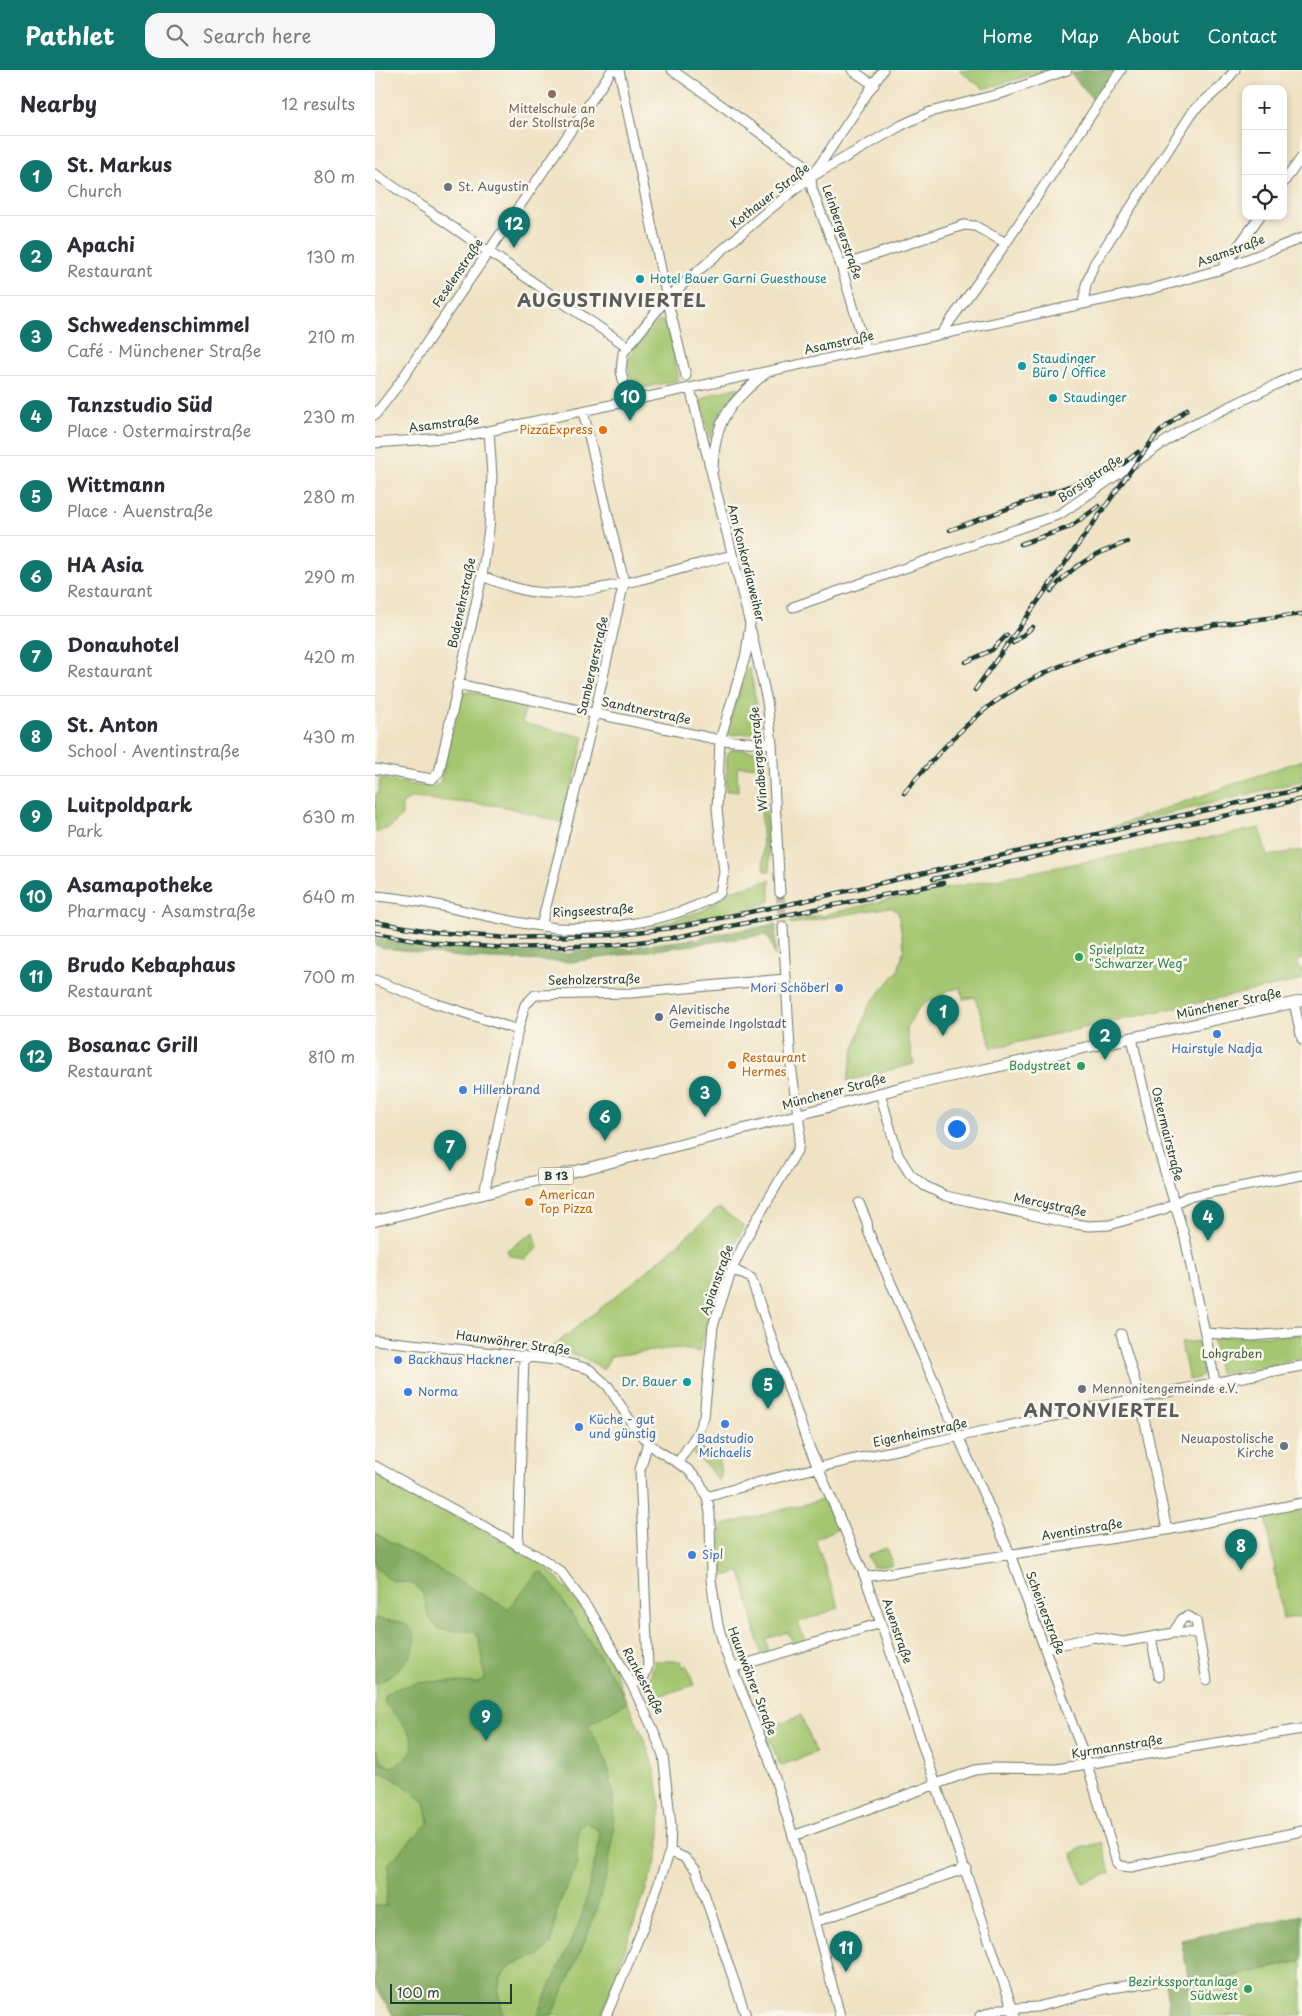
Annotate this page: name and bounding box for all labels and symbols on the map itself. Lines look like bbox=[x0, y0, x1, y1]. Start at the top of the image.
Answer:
marker: Mittelschule an der Stollstraße bbox=[546, 88, 558, 100]
place label: Mittelschule an der Stollstraße bbox=[509, 99, 595, 131]
street label: Kothauer Straße bbox=[726, 158, 813, 232]
place label: St. Augustin bbox=[458, 177, 529, 195]
marker: St. Augustin bbox=[442, 181, 454, 193]
street label: Leinbergerstraße bbox=[818, 182, 868, 281]
pin: 12 bbox=[498, 207, 530, 248]
street label: Asamstraße bbox=[1194, 229, 1267, 271]
street label: Feselenstraße bbox=[428, 234, 487, 310]
place label: Hotel Bauer Garni Guesthouse bbox=[650, 269, 827, 287]
marker: Hotel Bauer Garni Guesthouse bbox=[634, 273, 646, 285]
district label: AUGUSTINVIERTEL bbox=[517, 286, 707, 313]
street label: Asamstraße bbox=[802, 326, 875, 358]
place label: Staudinger Büro / Office bbox=[1032, 349, 1106, 381]
marker: Staudinger Büro / Office bbox=[1016, 360, 1028, 372]
pin: 10 bbox=[614, 380, 646, 421]
place label: Staudinger bbox=[1063, 388, 1127, 406]
marker: Staudinger bbox=[1047, 392, 1059, 404]
street label: Asamstraße bbox=[408, 410, 480, 436]
place label: PizzaExpress bbox=[519, 420, 593, 438]
marker: PizzaExpress bbox=[597, 424, 609, 436]
street label: Borsigstraße bbox=[1053, 450, 1125, 506]
street label: Am Konkordiaweiher bbox=[724, 502, 770, 624]
street label: Bodenehrstraße bbox=[443, 556, 479, 650]
street label: Sambergerstraße bbox=[572, 614, 612, 717]
street label: Sandtnerstraße bbox=[600, 692, 693, 728]
street label: Windbergerstraße bbox=[744, 706, 772, 812]
street label: Ringseestraße bbox=[552, 899, 634, 921]
place label: Spielplatz "Schwarzer Weg" bbox=[1089, 940, 1187, 972]
marker: Spielplatz "Schwarzer Weg" bbox=[1073, 951, 1085, 963]
street label: Seeholzerstraße bbox=[548, 969, 640, 989]
place label: Mori Schöberl bbox=[750, 978, 829, 996]
marker: Mori Schöberl bbox=[833, 982, 845, 994]
street label: Münchener Straße bbox=[1175, 983, 1283, 1023]
pin: 1 bbox=[927, 995, 959, 1036]
place label: Alevitische Gemeinde Ingolstadt bbox=[669, 1000, 786, 1032]
marker: Alevitische Gemeinde Ingolstadt bbox=[653, 1011, 665, 1023]
pin: 2 bbox=[1089, 1019, 1121, 1060]
marker: Hairstyle Nadja bbox=[1211, 1028, 1223, 1040]
place label: Hairstyle Nadja bbox=[1171, 1039, 1263, 1057]
place label: Restaurant Hermes bbox=[742, 1048, 806, 1080]
place label: Bodystreet bbox=[1009, 1056, 1071, 1074]
marker: Restaurant Hermes bbox=[726, 1059, 738, 1071]
marker: Bodystreet bbox=[1075, 1060, 1087, 1072]
street label: Münchener Straße bbox=[780, 1069, 888, 1114]
pin: 3 bbox=[689, 1076, 721, 1117]
place label: Hillenbrand bbox=[473, 1080, 541, 1098]
marker: Hillenbrand bbox=[457, 1084, 469, 1096]
street label: Ostermairstraße bbox=[1148, 1085, 1188, 1183]
pin: 6 bbox=[589, 1100, 621, 1141]
your location bbox=[944, 1116, 970, 1142]
pin: 7 bbox=[434, 1130, 466, 1171]
road number: B 13 bbox=[539, 1168, 573, 1184]
place label: American Top Pizza bbox=[539, 1185, 595, 1217]
street label: Mercystraße bbox=[1012, 1188, 1088, 1221]
marker: American Top Pizza bbox=[523, 1196, 535, 1208]
pin: 4 bbox=[1192, 1200, 1224, 1241]
street label: Apianstraße bbox=[695, 1242, 737, 1317]
street label: Haunwöhrer Straße bbox=[455, 1325, 571, 1359]
park label: Lohgraben bbox=[1202, 1344, 1262, 1362]
place label: Backhaus Hackner bbox=[408, 1350, 515, 1368]
marker: Backhaus Hackner bbox=[392, 1354, 404, 1366]
pin: 5 bbox=[752, 1368, 784, 1409]
place label: Dr. Bauer bbox=[621, 1372, 677, 1390]
marker: Dr. Bauer bbox=[681, 1376, 693, 1388]
place label: Mennonitengemeinde e.V. bbox=[1092, 1379, 1238, 1397]
place label: Norma bbox=[418, 1382, 458, 1400]
marker: Mennonitengemeinde e.V. bbox=[1076, 1383, 1088, 1395]
marker: Norma bbox=[402, 1386, 414, 1398]
district label: ANTONVIERTEL bbox=[1024, 1396, 1180, 1423]
place label: Küche - gut und günstig bbox=[589, 1410, 656, 1442]
street label: Eigenheimstraße bbox=[871, 1413, 969, 1451]
marker: Badstudio Michaelis bbox=[719, 1418, 731, 1430]
marker: Küche - gut und günstig bbox=[573, 1421, 585, 1433]
place label: Badstudio Michaelis bbox=[696, 1429, 754, 1461]
place label: Neuapostolische Kirche bbox=[1181, 1429, 1274, 1461]
marker: Neuapostolische Kirche bbox=[1278, 1440, 1290, 1452]
street label: Aventinstraße bbox=[1040, 1514, 1124, 1544]
pin: 8 bbox=[1225, 1529, 1257, 1570]
place label: Sipl bbox=[702, 1545, 723, 1563]
marker: Sipl bbox=[686, 1549, 698, 1561]
street label: Scheinerstraße bbox=[1022, 1568, 1070, 1657]
street label: Auenstraße bbox=[878, 1596, 918, 1666]
street label: Haunwöhrer Straße bbox=[724, 1624, 782, 1738]
street label: Rankestraße bbox=[619, 1644, 669, 1717]
pin: 9 bbox=[470, 1700, 502, 1741]
street label: Kyrmannstraße bbox=[1070, 1730, 1164, 1762]
pin: 11 bbox=[830, 1931, 862, 1972]
place label: Bezirkssportanlage Südwest bbox=[1128, 1972, 1238, 2004]
scale bar bbox=[390, 1981, 513, 2004]
marker: Bezirkssportanlage Südwest bbox=[1242, 1983, 1254, 1995]

